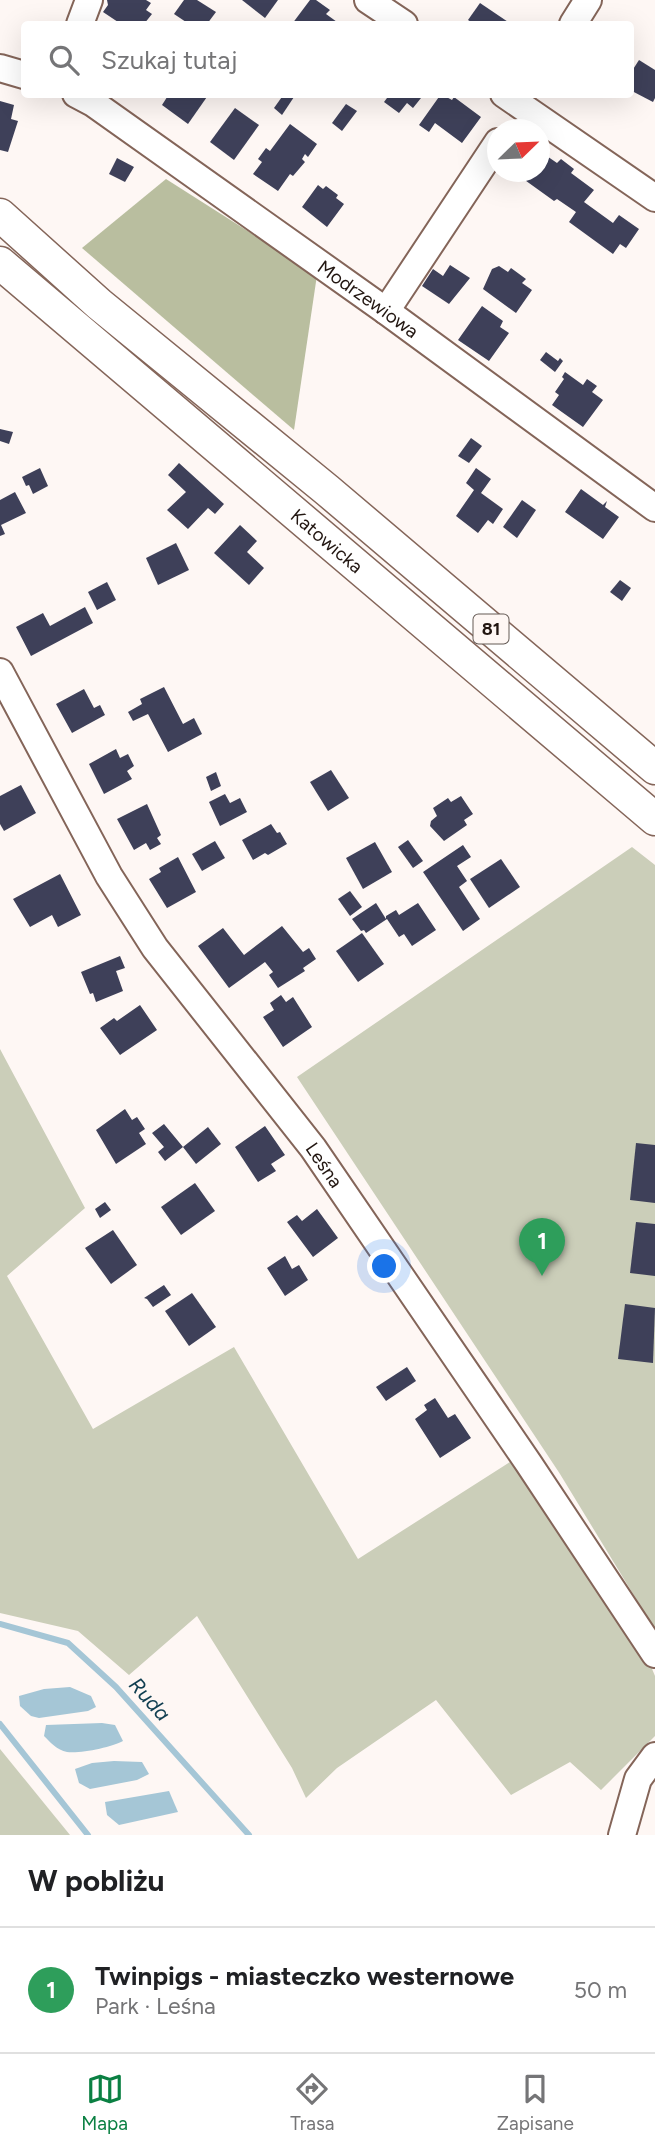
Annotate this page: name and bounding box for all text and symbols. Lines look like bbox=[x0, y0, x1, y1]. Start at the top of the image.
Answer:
search box bbox=[21, 21, 634, 98]
icon: search bbox=[45, 41, 83, 79]
text: Szukaj tutaj bbox=[101, 44, 238, 76]
north arrow bbox=[487, 119, 550, 182]
street label: Modrzewiowa bbox=[313, 255, 423, 343]
street label: Katowicka bbox=[286, 504, 368, 578]
road number: 81 bbox=[474, 614, 508, 644]
street label: Leśna bbox=[301, 1138, 348, 1192]
pin: 1 bbox=[519, 1218, 565, 1276]
your location bbox=[367, 1249, 401, 1283]
water label: Ruda bbox=[124, 1672, 176, 1726]
text: W pobliżu bbox=[28, 1862, 165, 1899]
text: Twinpigs - miasteczko westernowe bbox=[95, 1960, 514, 1992]
text: 1 bbox=[46, 1976, 56, 2004]
text: 50 m bbox=[574, 1976, 627, 2004]
text: Park · Leśna bbox=[95, 1992, 216, 2020]
tab: Mapa bbox=[81, 2070, 128, 2135]
tab: Trasa bbox=[290, 2070, 334, 2135]
tab: Zapisane bbox=[497, 2070, 574, 2135]

